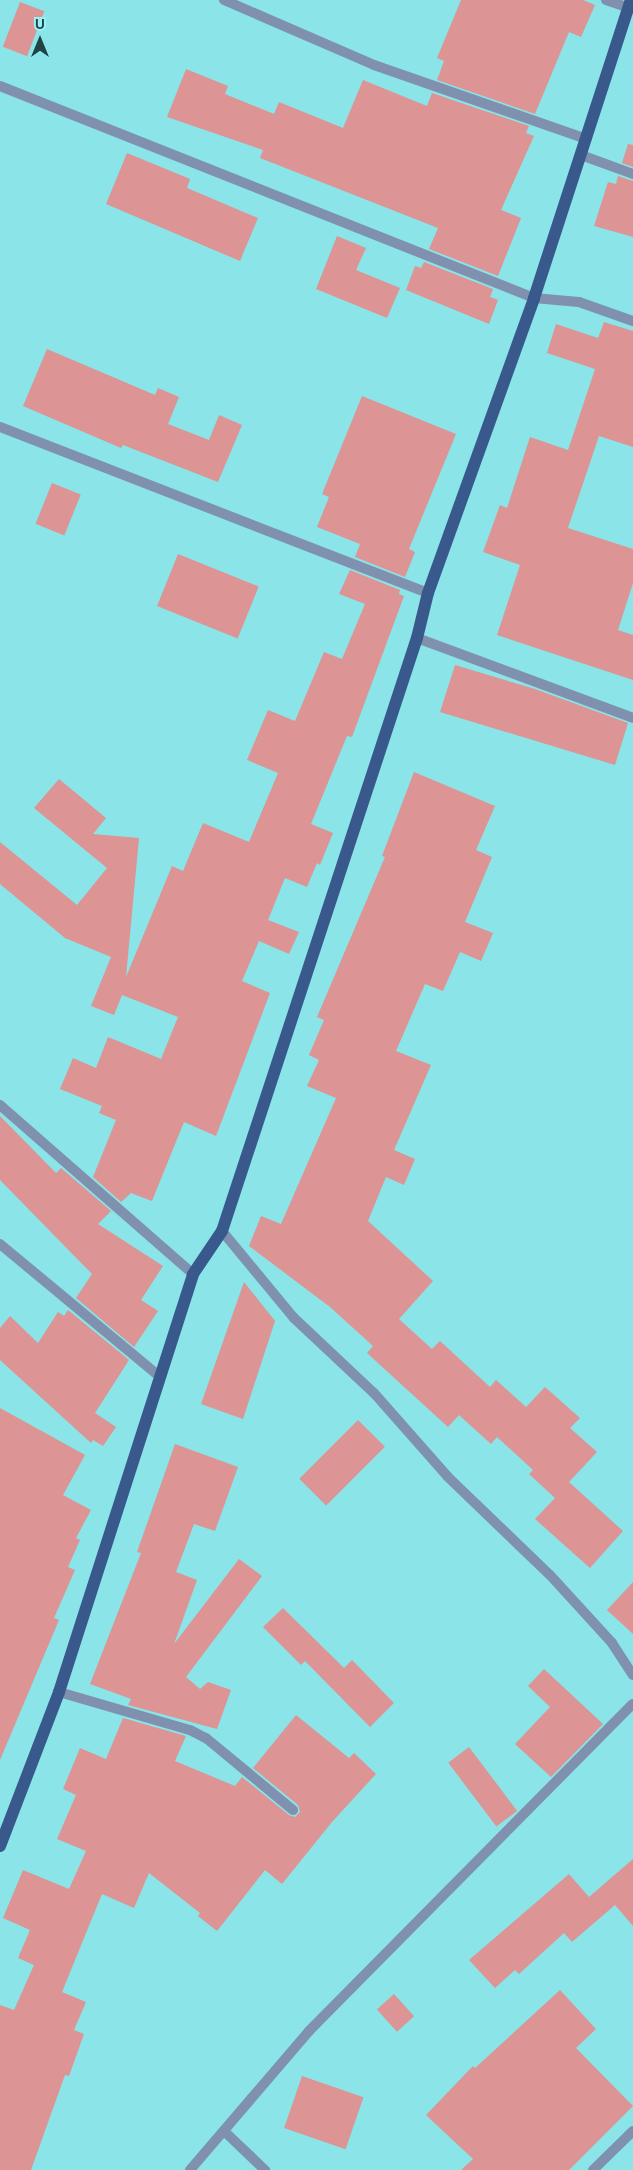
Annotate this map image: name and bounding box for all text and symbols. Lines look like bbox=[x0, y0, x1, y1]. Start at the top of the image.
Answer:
north arrow bbox=[15, 15, 65, 65]
text: U bbox=[35, 16, 45, 33]

